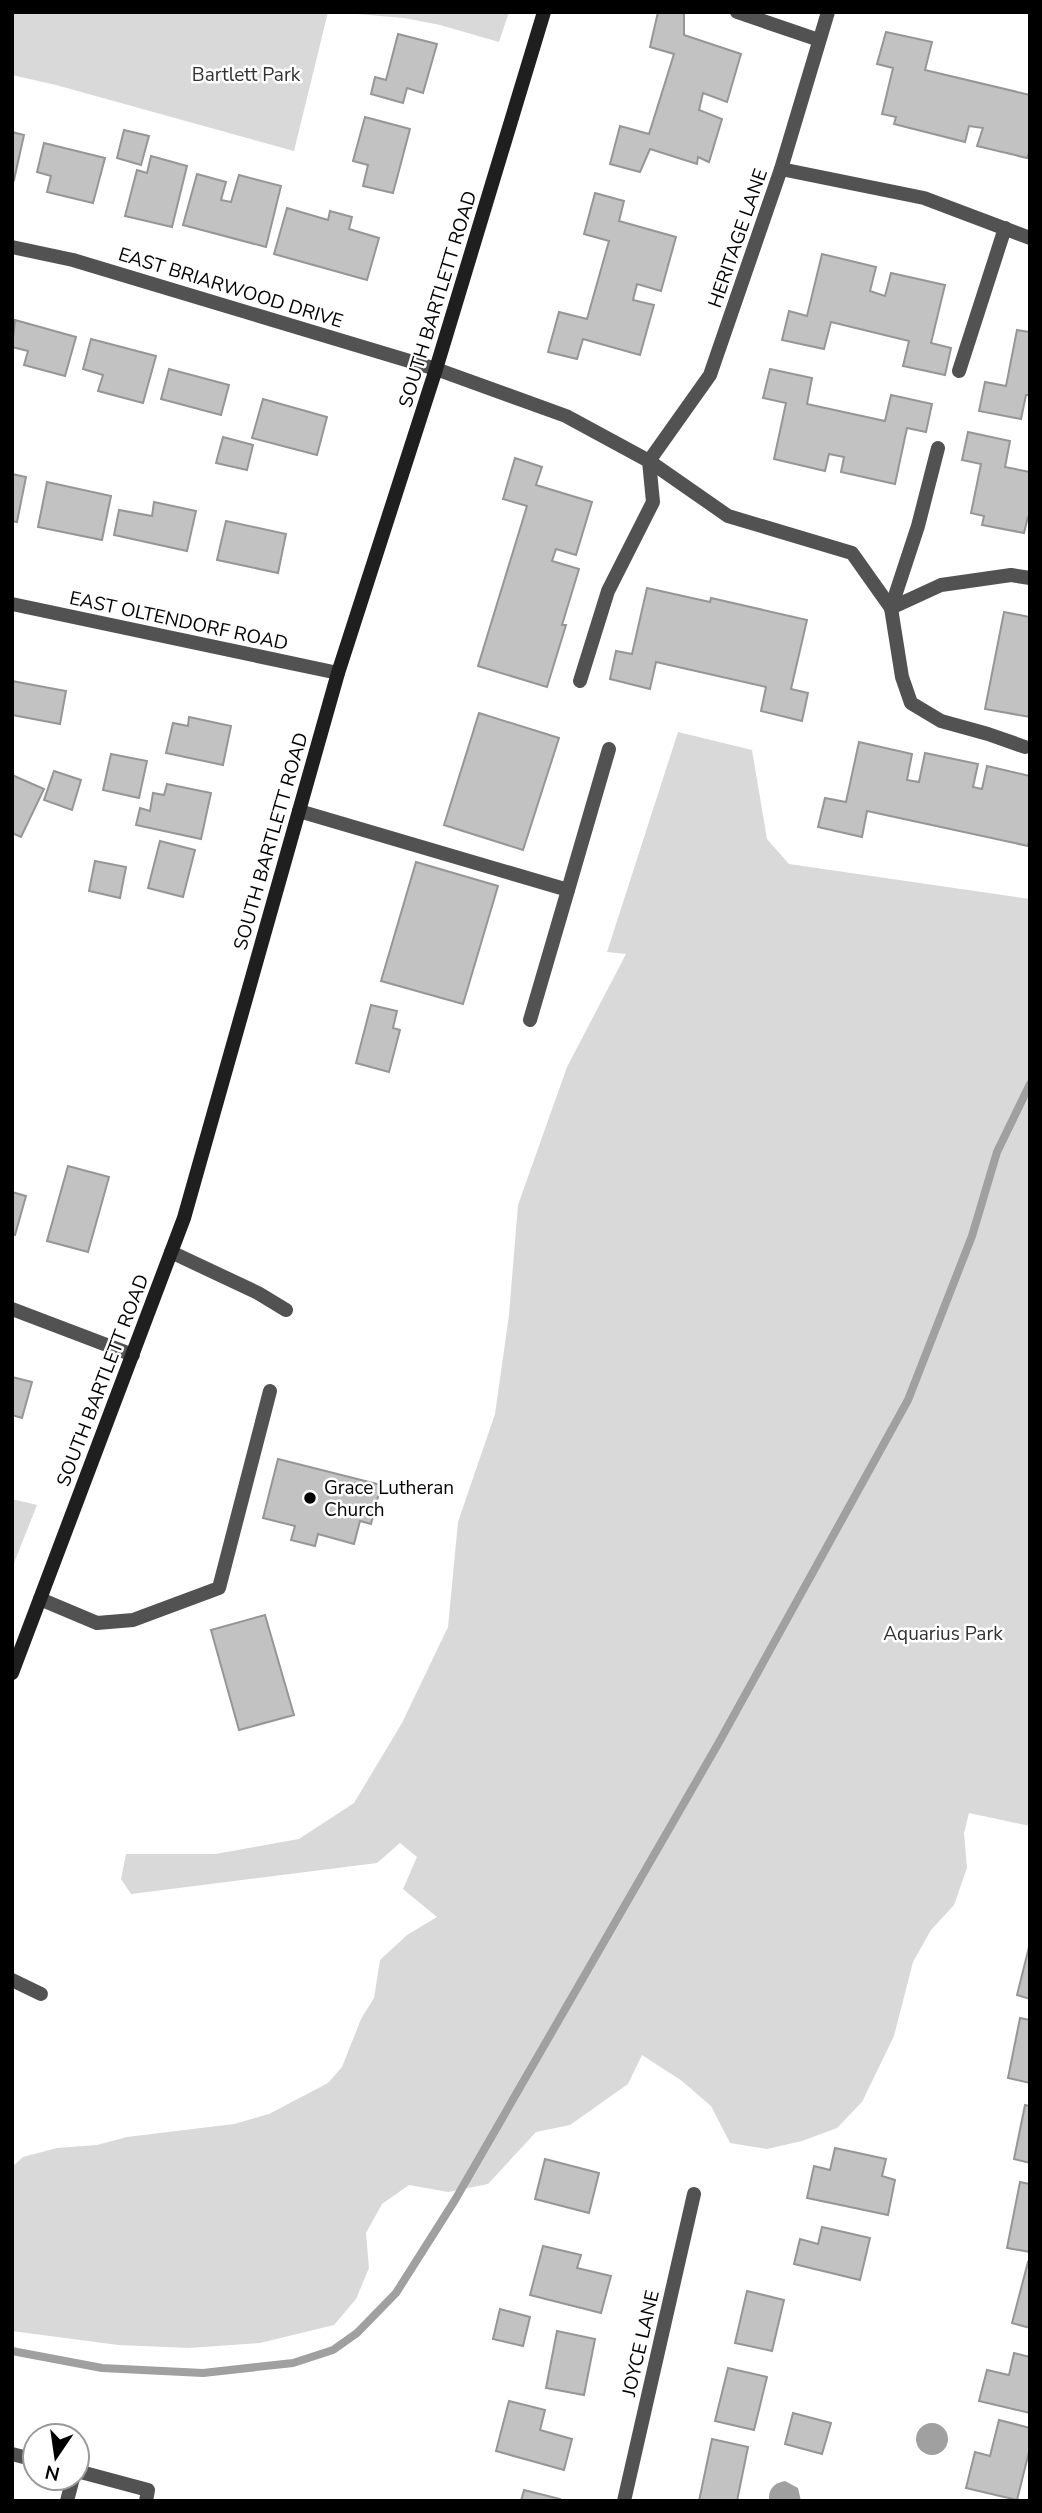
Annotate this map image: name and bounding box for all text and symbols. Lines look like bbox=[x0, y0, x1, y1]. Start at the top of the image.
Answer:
park label: Bartlett Park bbox=[192, 62, 301, 88]
street label: HERITAGE LANE bbox=[702, 165, 774, 311]
street label: SOUTH BARTLETT ROAD bbox=[393, 188, 483, 411]
street label: EAST BRIARWOOD DRIVE bbox=[115, 241, 346, 335]
street label: EAST OLTENDORF ROAD bbox=[67, 585, 291, 657]
street label: SOUTH BARTLETT ROAD bbox=[227, 729, 314, 953]
street label: SOUTH BARTLETT ROAD bbox=[50, 1271, 155, 1490]
place label: Grace Lutheran Church bbox=[324, 1475, 454, 1523]
marker: Grace Lutheran Church bbox=[302, 1490, 318, 1506]
park label: Aquarius Park bbox=[883, 1621, 1003, 1647]
street label: JOYCE LANE bbox=[616, 2288, 666, 2400]
north arrow bbox=[21, 2422, 91, 2492]
text: N bbox=[43, 2458, 62, 2487]

